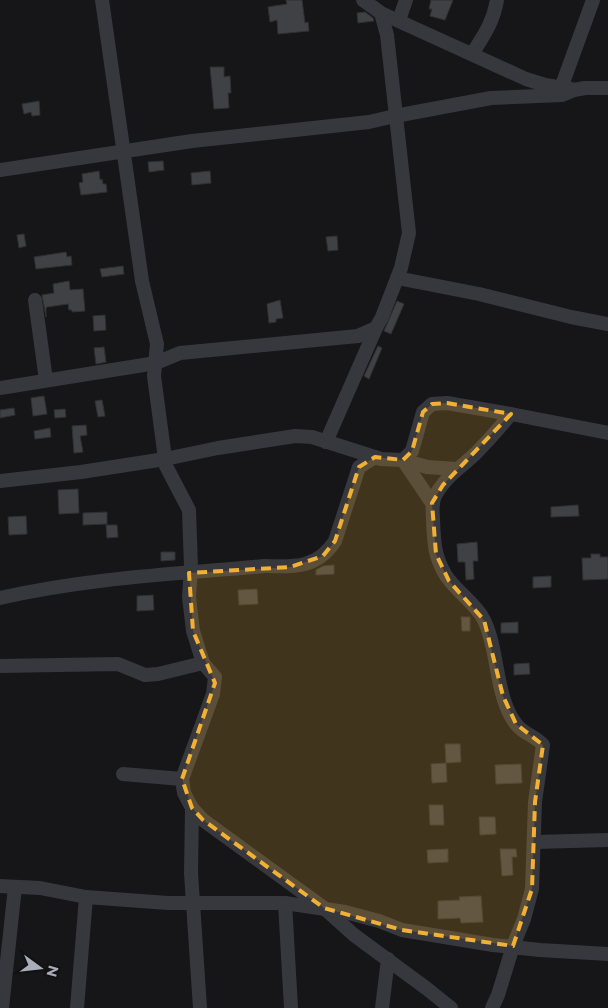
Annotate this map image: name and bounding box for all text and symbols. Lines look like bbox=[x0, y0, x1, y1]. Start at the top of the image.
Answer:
north arrow bbox=[15, 943, 65, 993]
text: N bbox=[42, 964, 63, 979]

